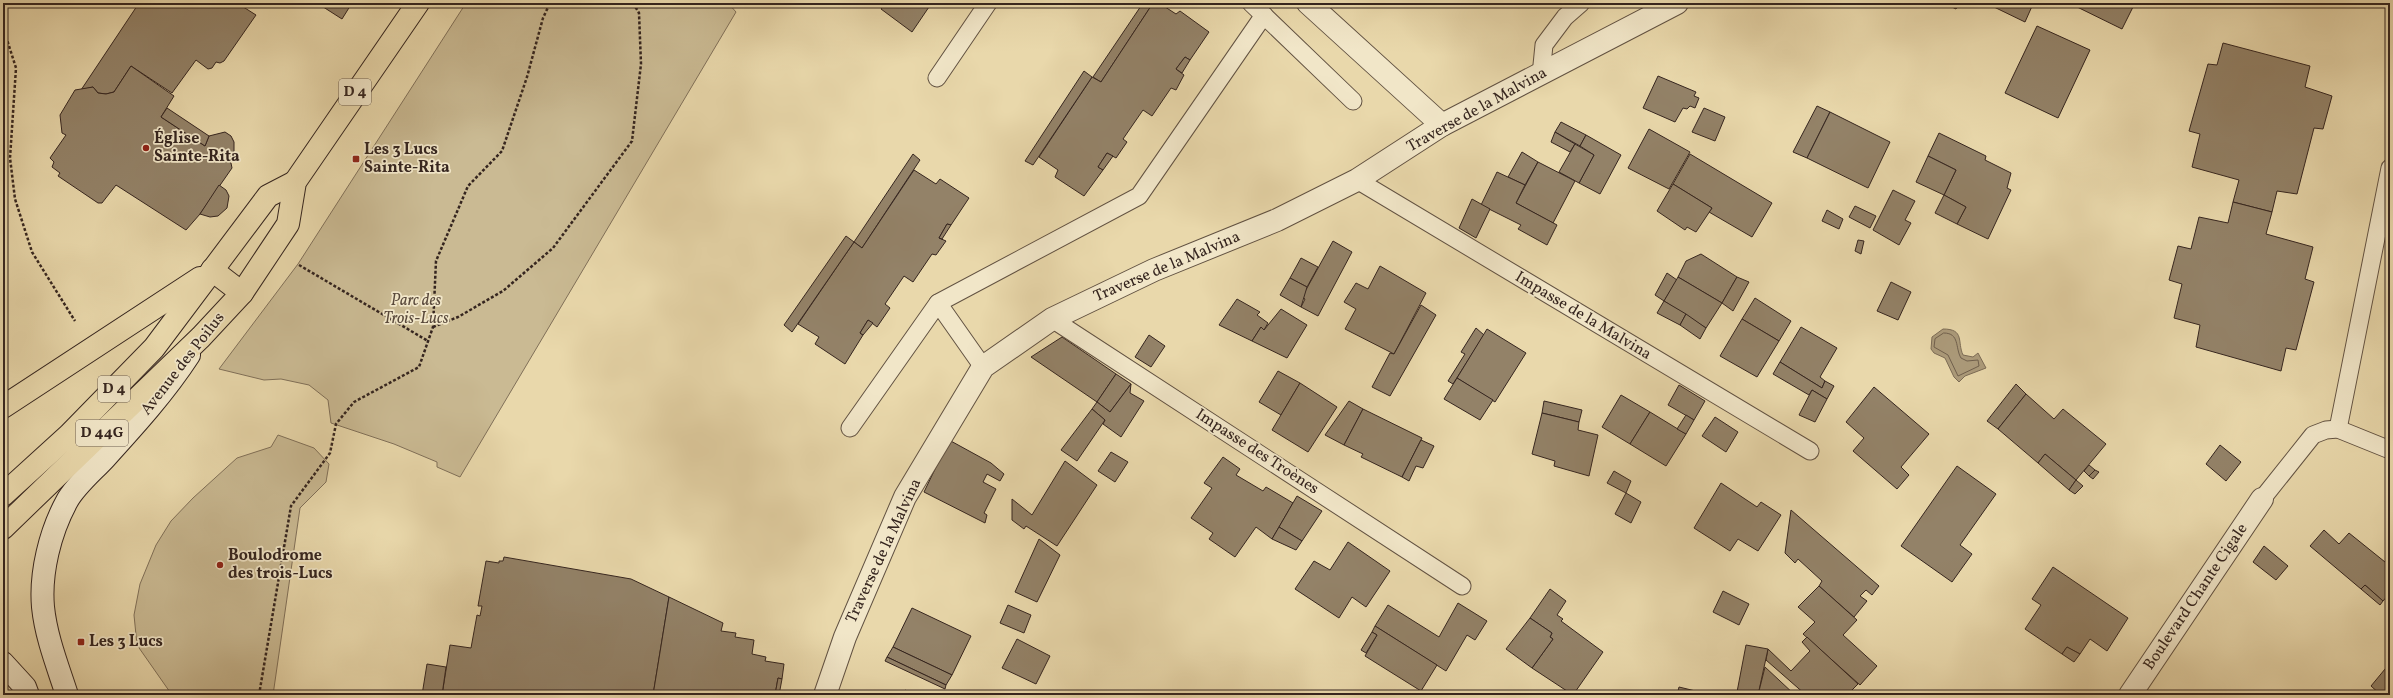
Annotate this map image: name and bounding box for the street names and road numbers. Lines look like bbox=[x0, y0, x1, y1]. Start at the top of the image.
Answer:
street label: Traverse de la Malvina bbox=[1403, 62, 1551, 158]
road number: D 4 bbox=[339, 79, 371, 105]
street label: Traverse de la Malvina bbox=[1090, 226, 1244, 308]
street label: Impasse de la Malvina bbox=[1511, 266, 1655, 366]
street label: Avenue des Poilus bbox=[136, 308, 230, 420]
road number: D 4 bbox=[98, 376, 130, 402]
street label: Impasse des Troènes bbox=[1191, 404, 1323, 500]
road number: D 44G bbox=[76, 420, 128, 446]
street label: Traverse de la Malvina bbox=[841, 475, 927, 627]
street label: Boulevard Chante Cigale bbox=[2139, 519, 2253, 675]

